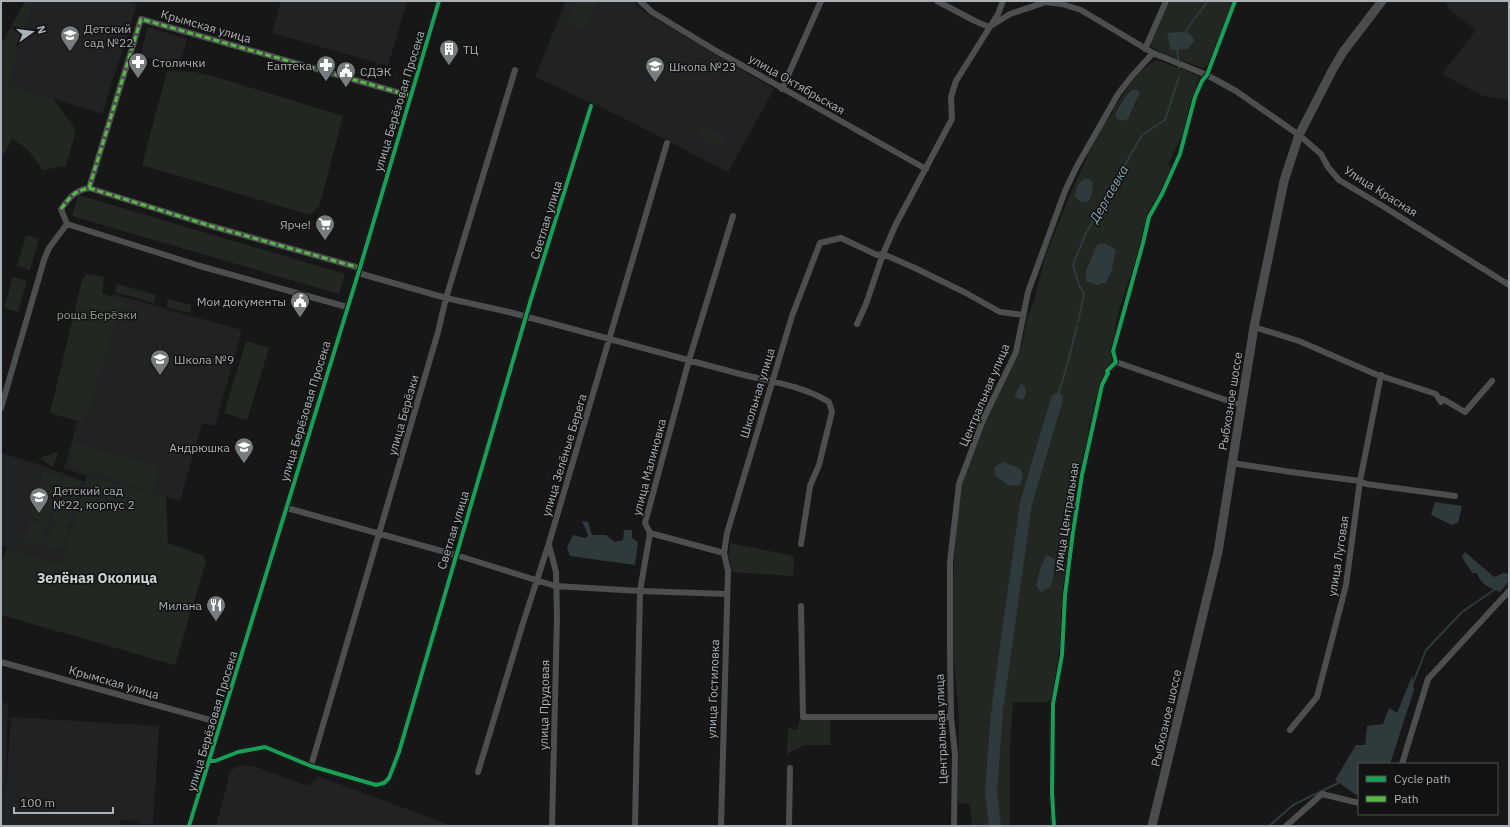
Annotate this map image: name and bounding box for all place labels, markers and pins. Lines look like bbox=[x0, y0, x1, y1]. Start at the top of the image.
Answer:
place label: Детский сад №22 bbox=[84, 21, 133, 50]
school or university icon: Детский сад №22 bbox=[59, 24, 81, 52]
building icon: ТЦ bbox=[438, 38, 460, 66]
place label: ТЦ bbox=[463, 42, 479, 57]
pharmacy icon: Столички bbox=[127, 51, 149, 79]
pharmacy icon: Еаптека bbox=[315, 54, 337, 82]
place label: Столички bbox=[152, 55, 206, 70]
school or university icon: Школа №23 bbox=[644, 55, 666, 83]
place label: Еаптека bbox=[267, 58, 313, 73]
place label: Школа №23 bbox=[669, 59, 736, 74]
public building icon: СДЭК bbox=[335, 60, 357, 88]
place label: СДЭК bbox=[360, 64, 392, 79]
supermarket icon: Ярче! bbox=[314, 213, 336, 241]
place label: Ярче! bbox=[280, 217, 311, 232]
public building icon: Мои документы bbox=[289, 290, 311, 318]
place label: Мои документы bbox=[197, 294, 286, 309]
school or university icon: Школа №9 bbox=[149, 348, 171, 376]
place label: Школа №9 bbox=[174, 352, 234, 367]
school or university icon: Андрюшка bbox=[233, 436, 255, 464]
place label: Андрюшка bbox=[169, 440, 231, 455]
place label: Детский сад №22, корпус 2 bbox=[53, 483, 135, 512]
school or university icon: Детский сад №22, корпус 2 bbox=[28, 486, 50, 514]
restaurant icon: Милана bbox=[205, 594, 227, 622]
place label: Милана bbox=[159, 598, 203, 613]

